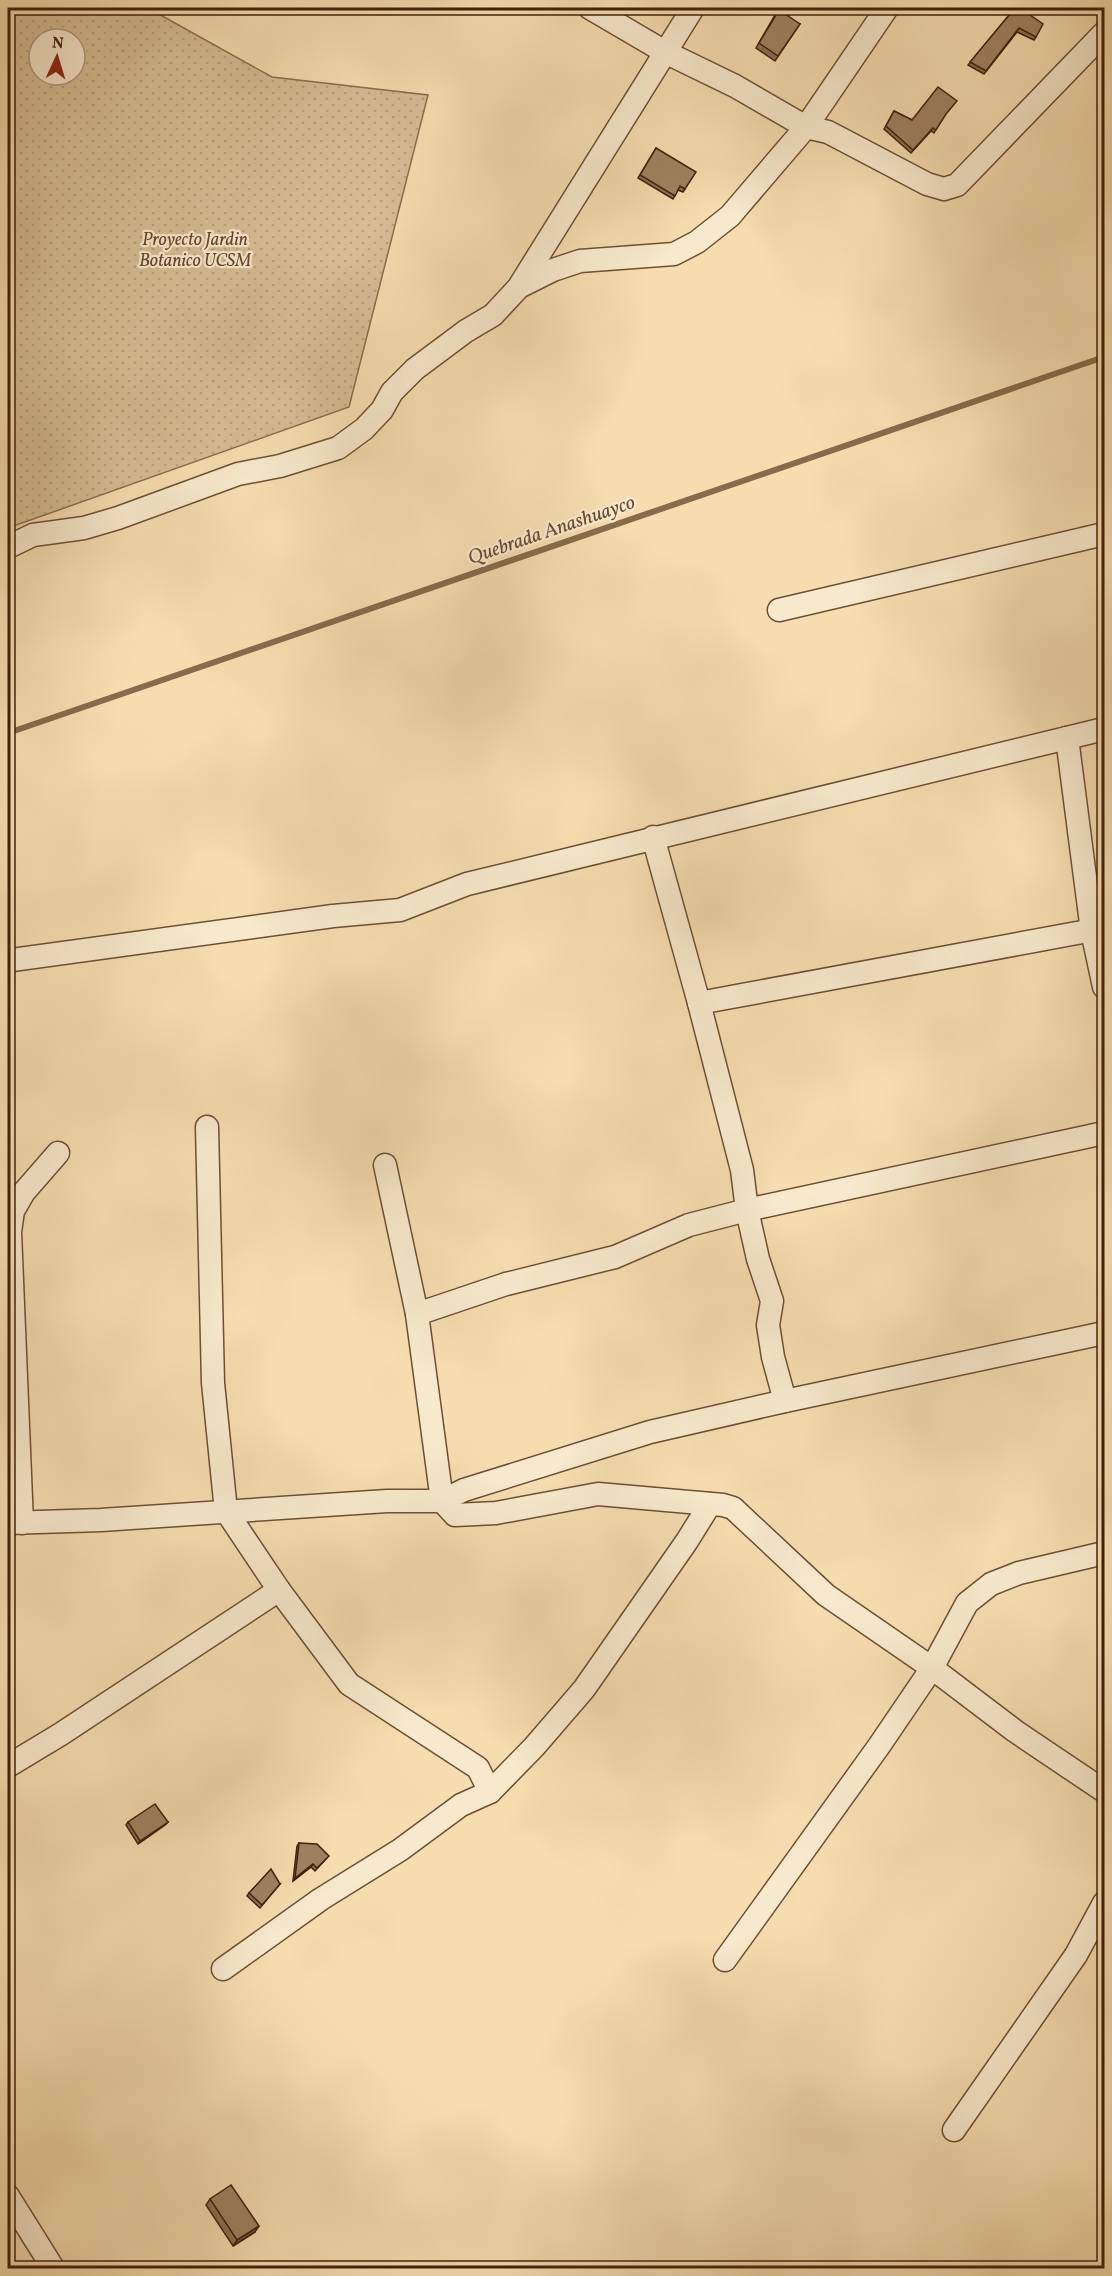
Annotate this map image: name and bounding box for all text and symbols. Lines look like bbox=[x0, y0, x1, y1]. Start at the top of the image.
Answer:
north arrow bbox=[27, 27, 87, 87]
text: N bbox=[51, 33, 65, 55]
park label: Proyecto Jardin Botanico UCSM bbox=[139, 228, 251, 274]
water label: Quebrada Anashuayco bbox=[464, 489, 639, 573]

